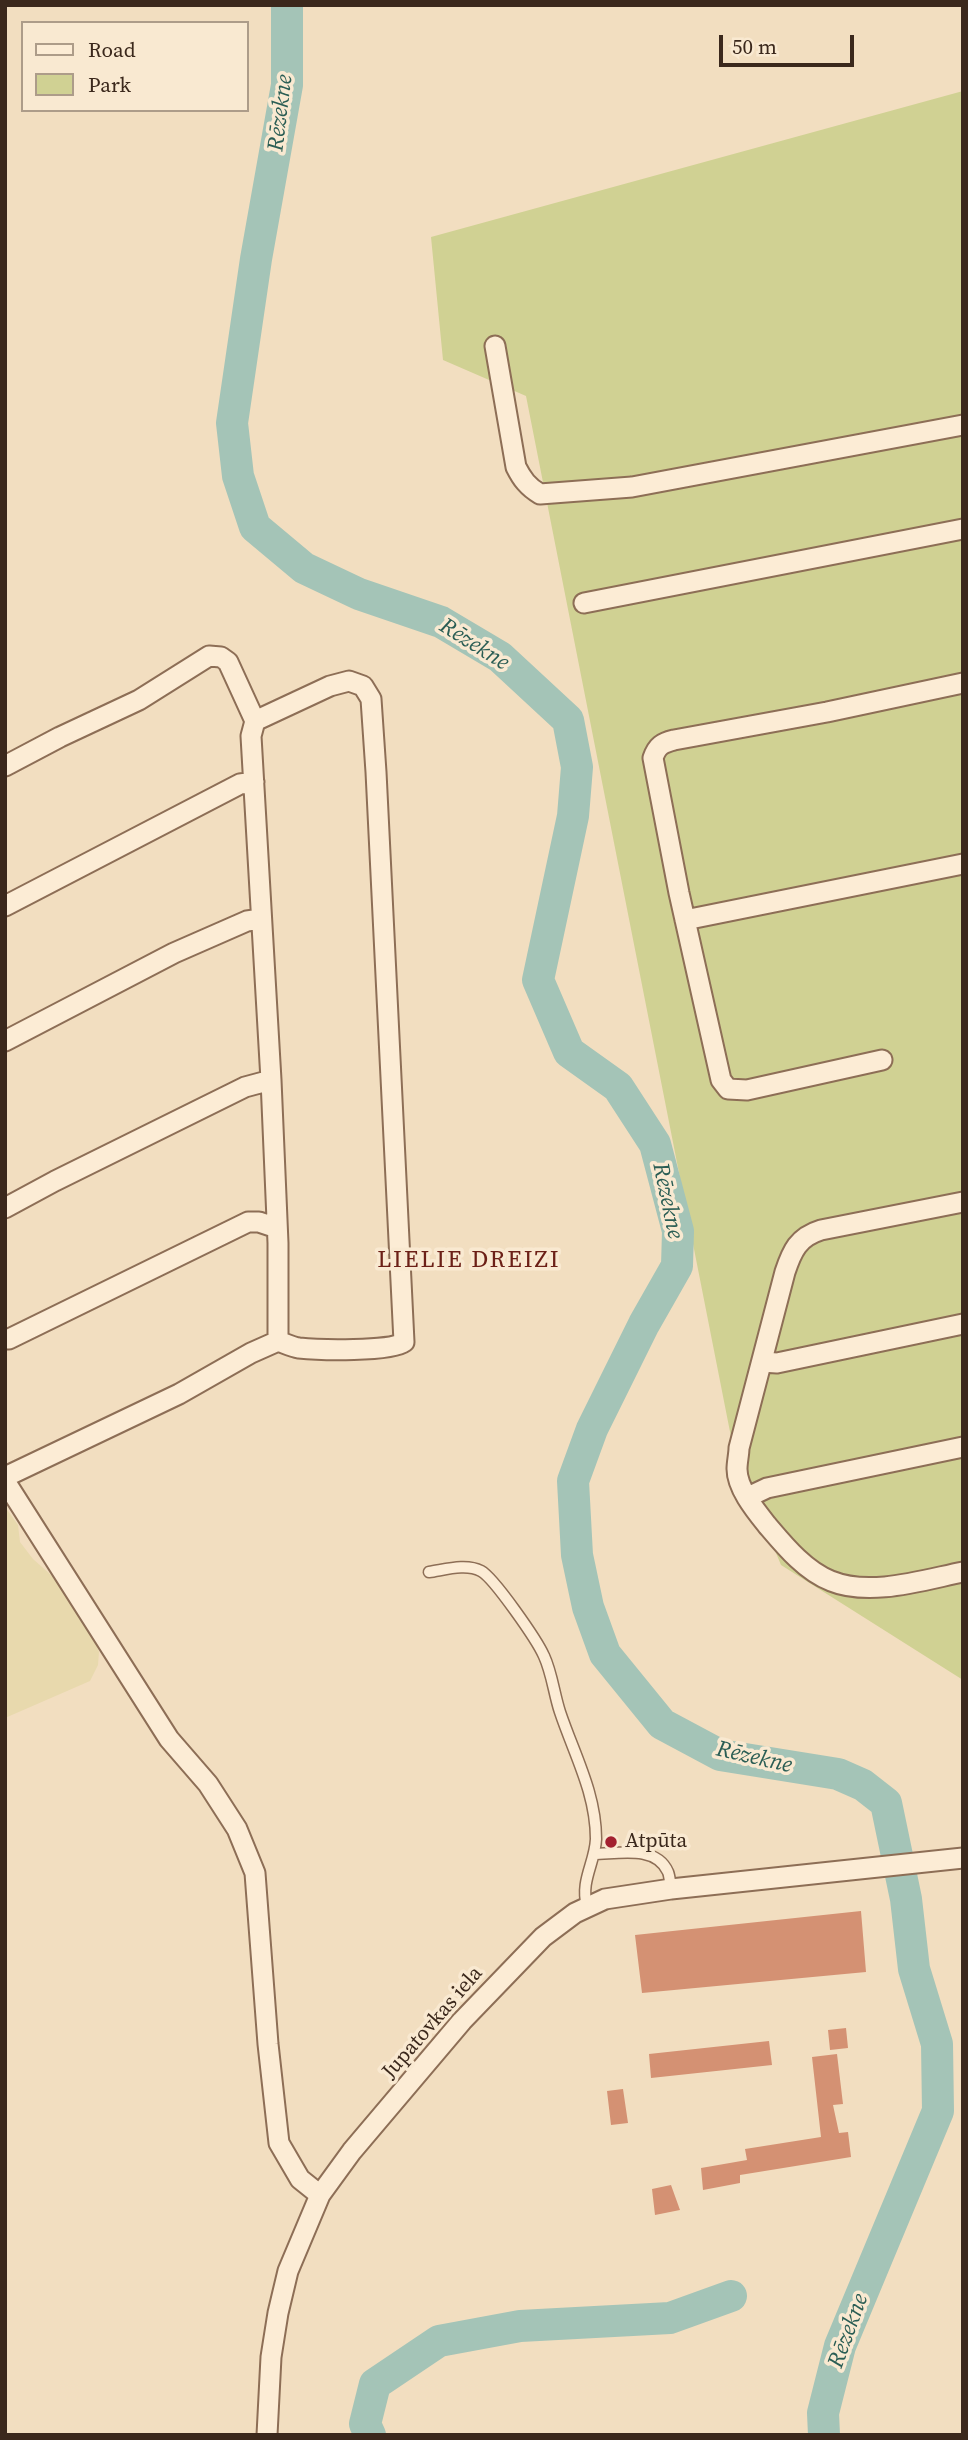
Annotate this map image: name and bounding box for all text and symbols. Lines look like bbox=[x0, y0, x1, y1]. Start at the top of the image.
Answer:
legend bbox=[21, 21, 248, 112]
scale bar bbox=[723, 21, 858, 65]
text: 50 m bbox=[732, 32, 777, 61]
text: Road bbox=[88, 35, 136, 64]
text: Park bbox=[88, 70, 131, 99]
water label: Rēzekne bbox=[263, 73, 299, 153]
water label: Rēzekne bbox=[434, 613, 514, 677]
water label: Rēzekne bbox=[646, 1161, 688, 1241]
district label: LIELIE DREIZI bbox=[379, 1247, 559, 1275]
water label: Rēzekne bbox=[713, 1736, 795, 1780]
place label: Atpūta bbox=[625, 1829, 687, 1855]
marker: Atpūta bbox=[603, 1834, 619, 1850]
street label: Jupatovkas iela bbox=[377, 1962, 489, 2084]
water label: Rēzekne bbox=[823, 2290, 875, 2372]

